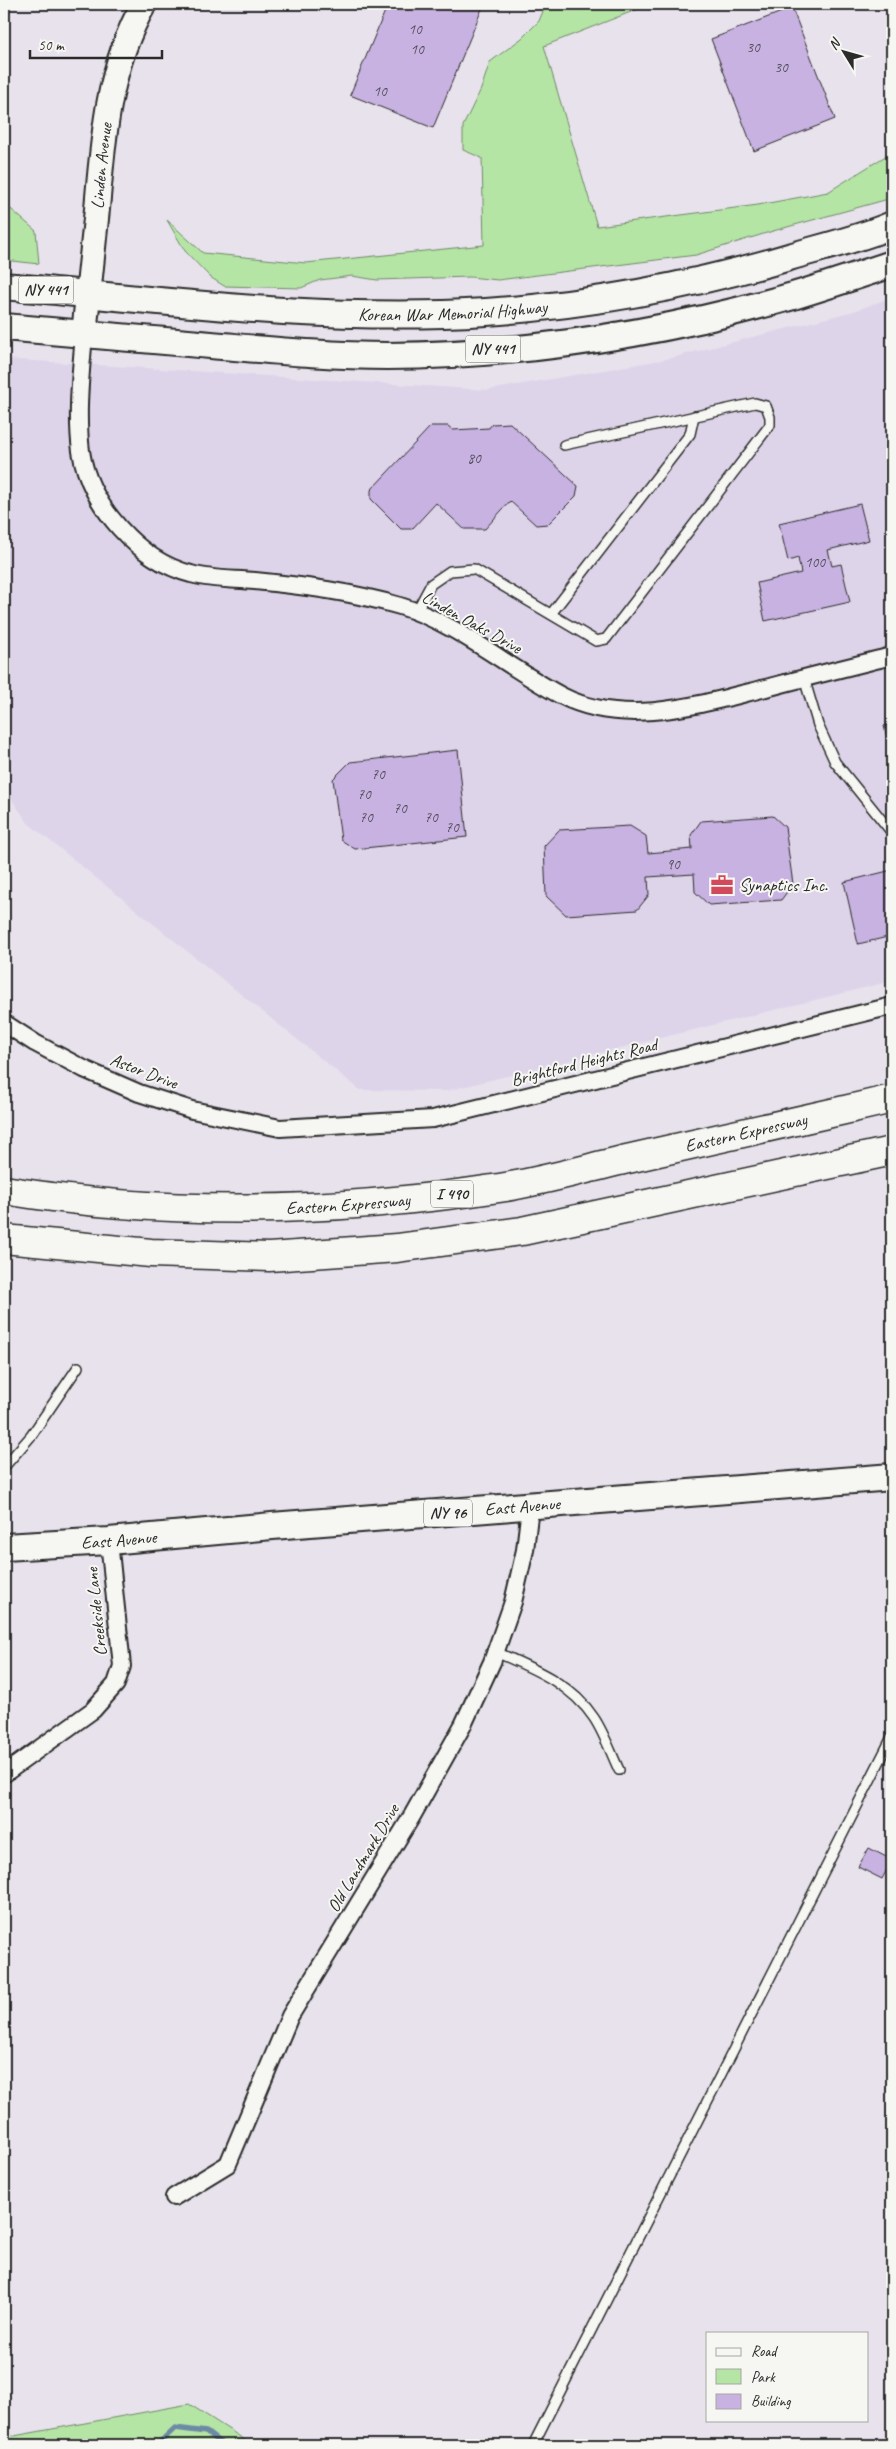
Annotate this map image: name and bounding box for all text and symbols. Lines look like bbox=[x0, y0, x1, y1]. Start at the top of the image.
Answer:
house number: 10 bbox=[408, 20, 423, 39]
scale bar bbox=[30, 28, 162, 60]
north arrow bbox=[818, 28, 868, 78]
text: N bbox=[825, 34, 845, 53]
text: 50 m bbox=[38, 36, 65, 55]
house number: 30 bbox=[746, 38, 761, 57]
house number: 10 bbox=[410, 40, 425, 59]
house number: 30 bbox=[774, 58, 789, 77]
house number: 10 bbox=[373, 82, 388, 101]
street label: Linden Avenue bbox=[86, 120, 117, 210]
road number: NY 441 bbox=[18, 276, 74, 304]
street label: Korean War Memorial Highway bbox=[358, 295, 550, 326]
road number: NY 441 bbox=[466, 336, 520, 362]
house number: 80 bbox=[467, 449, 482, 468]
house number: 100 bbox=[805, 553, 826, 572]
street label: Linden Oaks Drive bbox=[418, 586, 527, 659]
house number: 70 bbox=[371, 765, 386, 784]
house number: 70 bbox=[357, 785, 372, 804]
house number: 70 bbox=[393, 799, 408, 818]
house number: 70 bbox=[359, 808, 374, 827]
house number: 70 bbox=[424, 808, 439, 827]
house number: 70 bbox=[445, 818, 460, 837]
house number: 90 bbox=[666, 855, 681, 874]
office icon: Synaptics Inc. bbox=[709, 872, 735, 898]
place label: Synaptics Inc. bbox=[739, 874, 828, 896]
street label: Brightford Heights Road bbox=[509, 1032, 662, 1091]
street label: Astor Drive bbox=[107, 1048, 182, 1094]
street label: Eastern Expressway bbox=[683, 1108, 811, 1157]
road number: I 490 bbox=[431, 1180, 473, 1208]
street label: Eastern Expressway bbox=[286, 1188, 413, 1219]
street label: East Avenue bbox=[484, 1492, 562, 1520]
road number: NY 96 bbox=[424, 1500, 472, 1526]
street label: East Avenue bbox=[81, 1526, 158, 1554]
street label: Creekside Lane bbox=[80, 1566, 112, 1657]
street label: Old Landmark Drive bbox=[322, 1799, 404, 1916]
legend bbox=[706, 2332, 868, 2422]
text: Road bbox=[751, 2342, 778, 2361]
text: Park bbox=[751, 2368, 776, 2387]
text: Building bbox=[751, 2392, 791, 2411]

